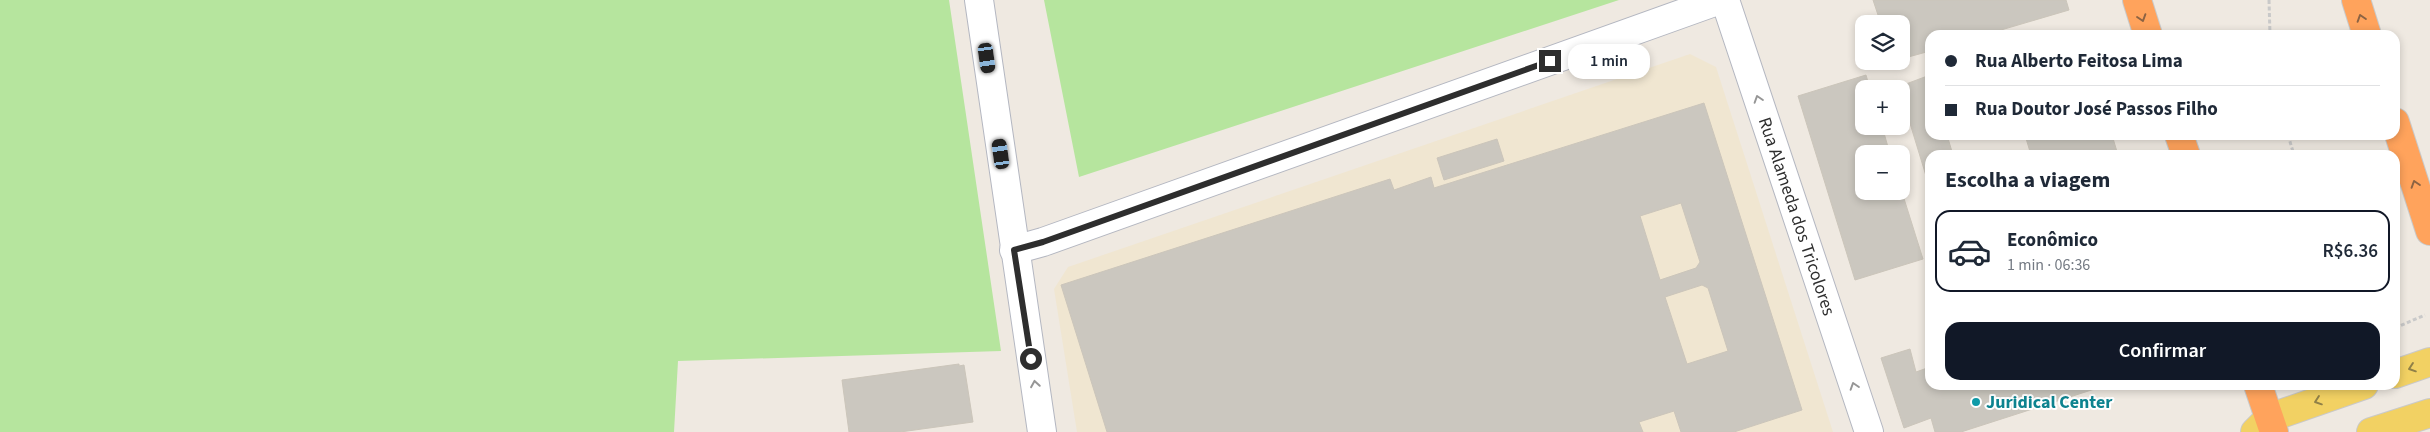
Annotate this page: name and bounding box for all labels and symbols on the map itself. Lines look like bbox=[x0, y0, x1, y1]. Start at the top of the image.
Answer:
one-way arrow bbox=[2137, 13, 2147, 21]
one-way arrow bbox=[2357, 14, 2367, 22]
car bbox=[977, 42, 996, 74]
callout: 1 min bbox=[1568, 44, 1650, 78]
route end bbox=[1539, 50, 1561, 72]
one-way arrow bbox=[1754, 95, 1764, 103]
street label: Rua Alameda dos Tricolores bbox=[1752, 114, 1842, 319]
car bbox=[991, 138, 1010, 170]
one-way arrow bbox=[2411, 181, 2421, 189]
route start bbox=[1020, 348, 1042, 370]
one-way arrow bbox=[2409, 362, 2417, 372]
one-way arrow bbox=[1030, 379, 1040, 388]
one-way arrow bbox=[1850, 382, 1860, 390]
place label: Juridical Center bbox=[1986, 390, 2113, 415]
one-way arrow bbox=[2314, 395, 2322, 405]
marker: Juridical Center bbox=[1970, 396, 1982, 408]

